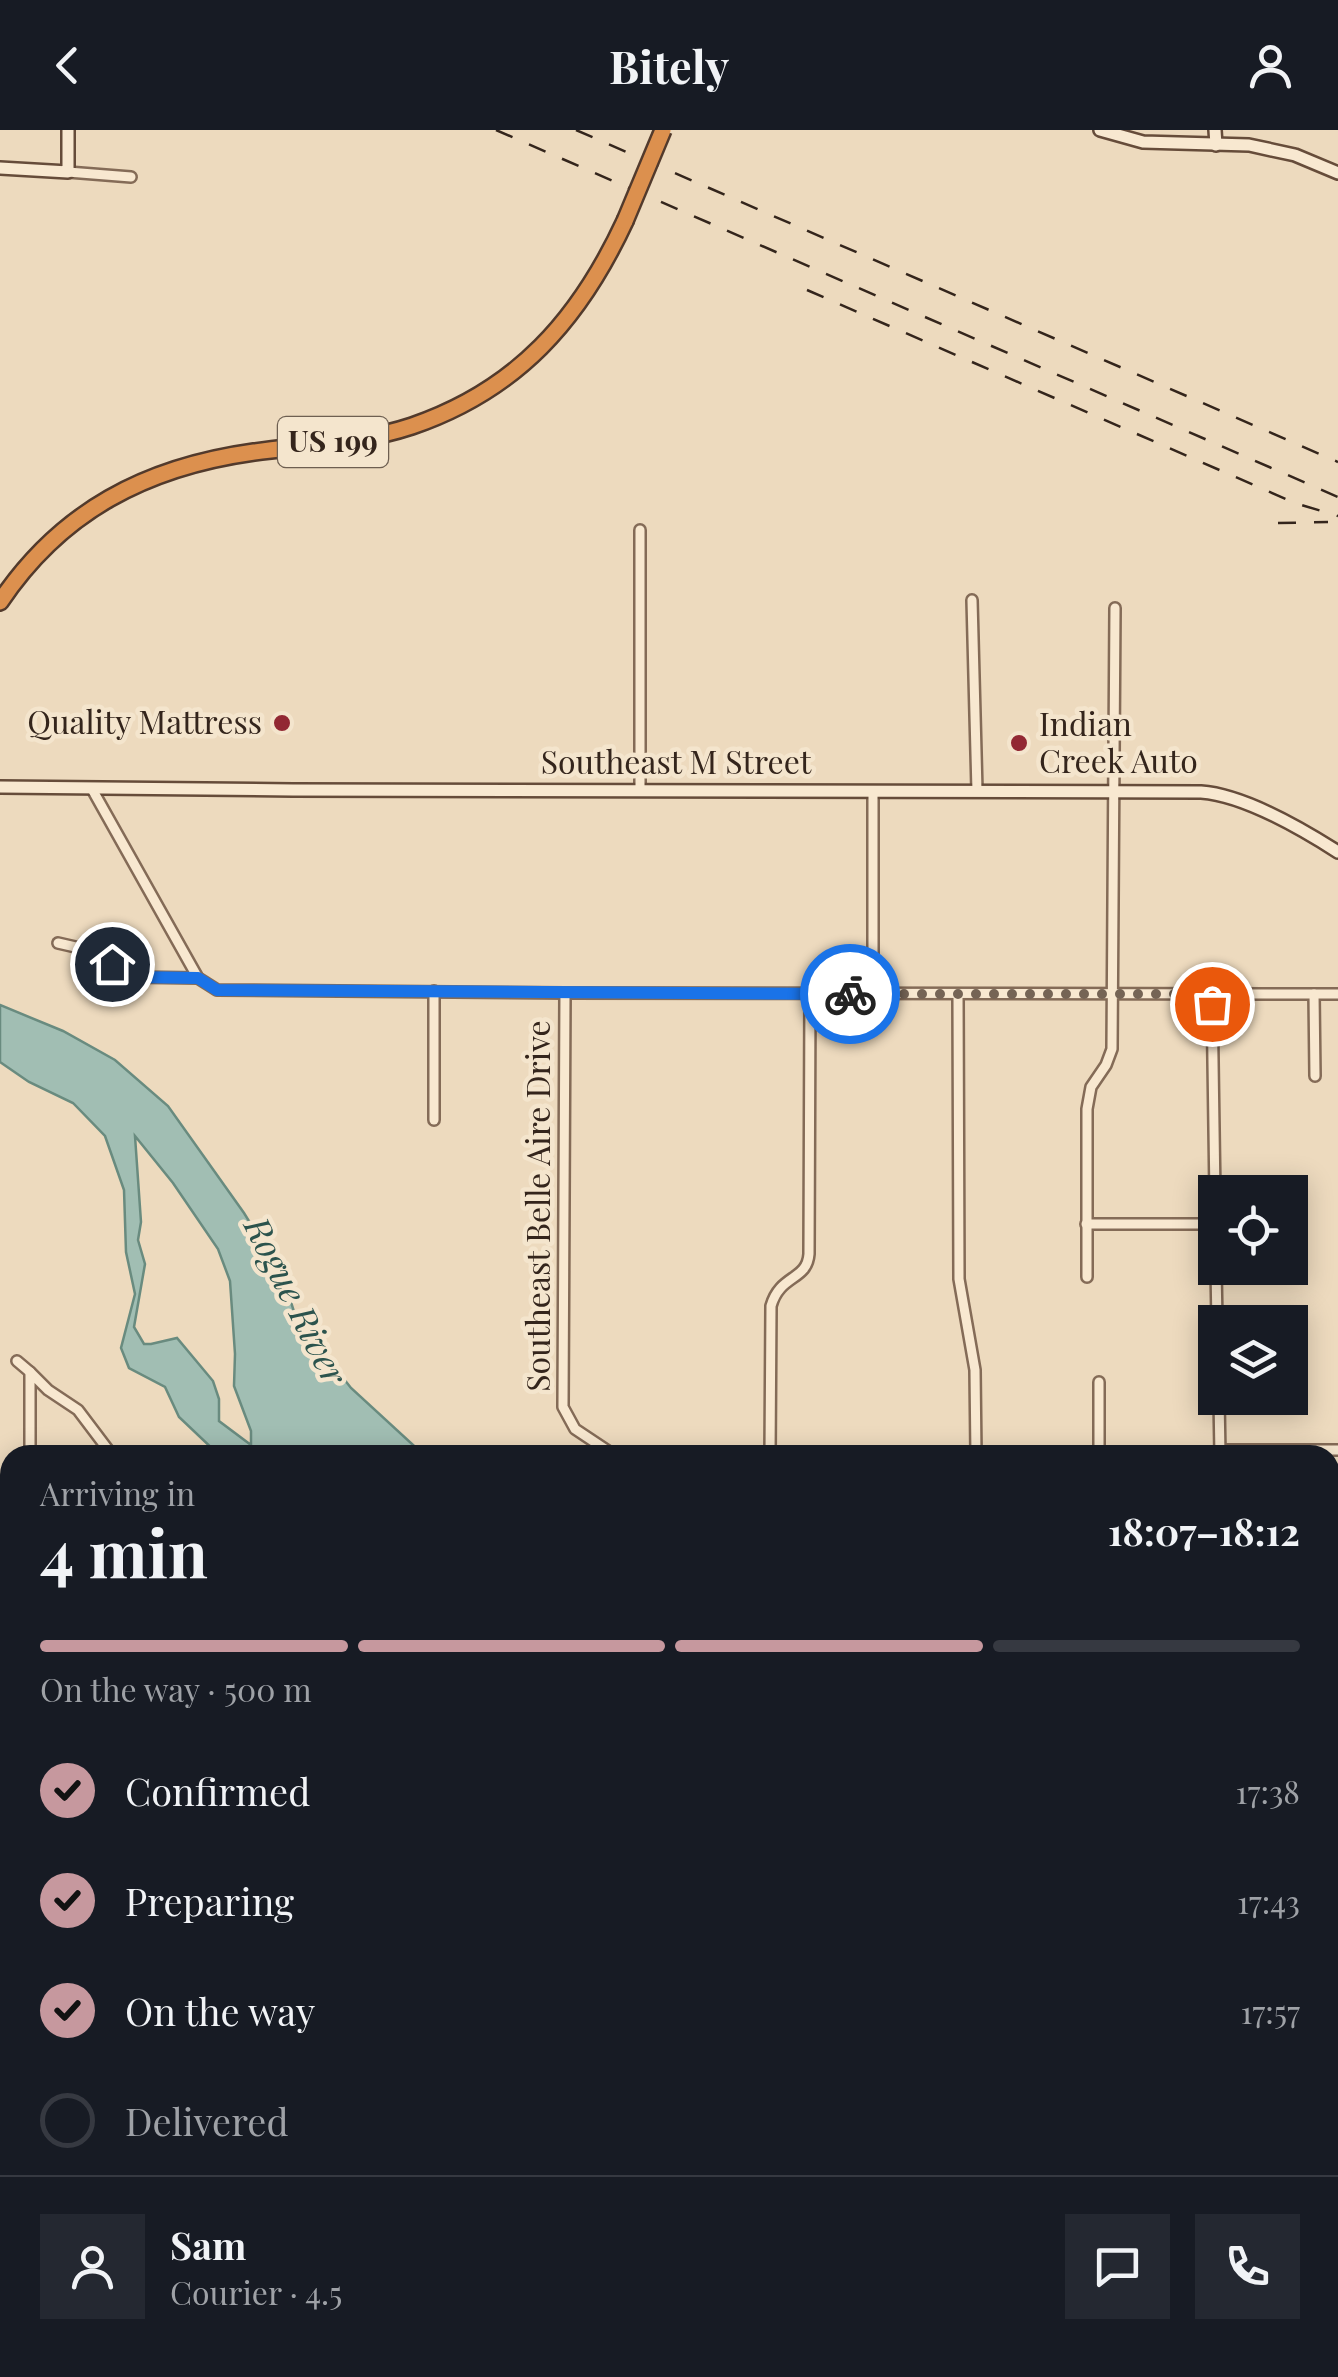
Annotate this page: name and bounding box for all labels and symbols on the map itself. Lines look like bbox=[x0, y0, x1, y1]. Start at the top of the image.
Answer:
road number: US 199 bbox=[278, 417, 388, 467]
place label: Quality Mattress bbox=[27, 699, 262, 742]
place label: Indian Creek Auto bbox=[1039, 701, 1198, 781]
marker: Quality Mattress bbox=[271, 712, 293, 734]
marker: Indian Creek Auto bbox=[1008, 732, 1030, 754]
street label: Southeast M Street bbox=[541, 739, 812, 782]
pin bbox=[70, 922, 155, 1007]
courier bbox=[800, 944, 900, 1044]
pin bbox=[1170, 962, 1255, 1047]
street label: Southeast Belle Aire Drive bbox=[515, 1020, 558, 1392]
water label: Rogue River bbox=[234, 1206, 360, 1393]

